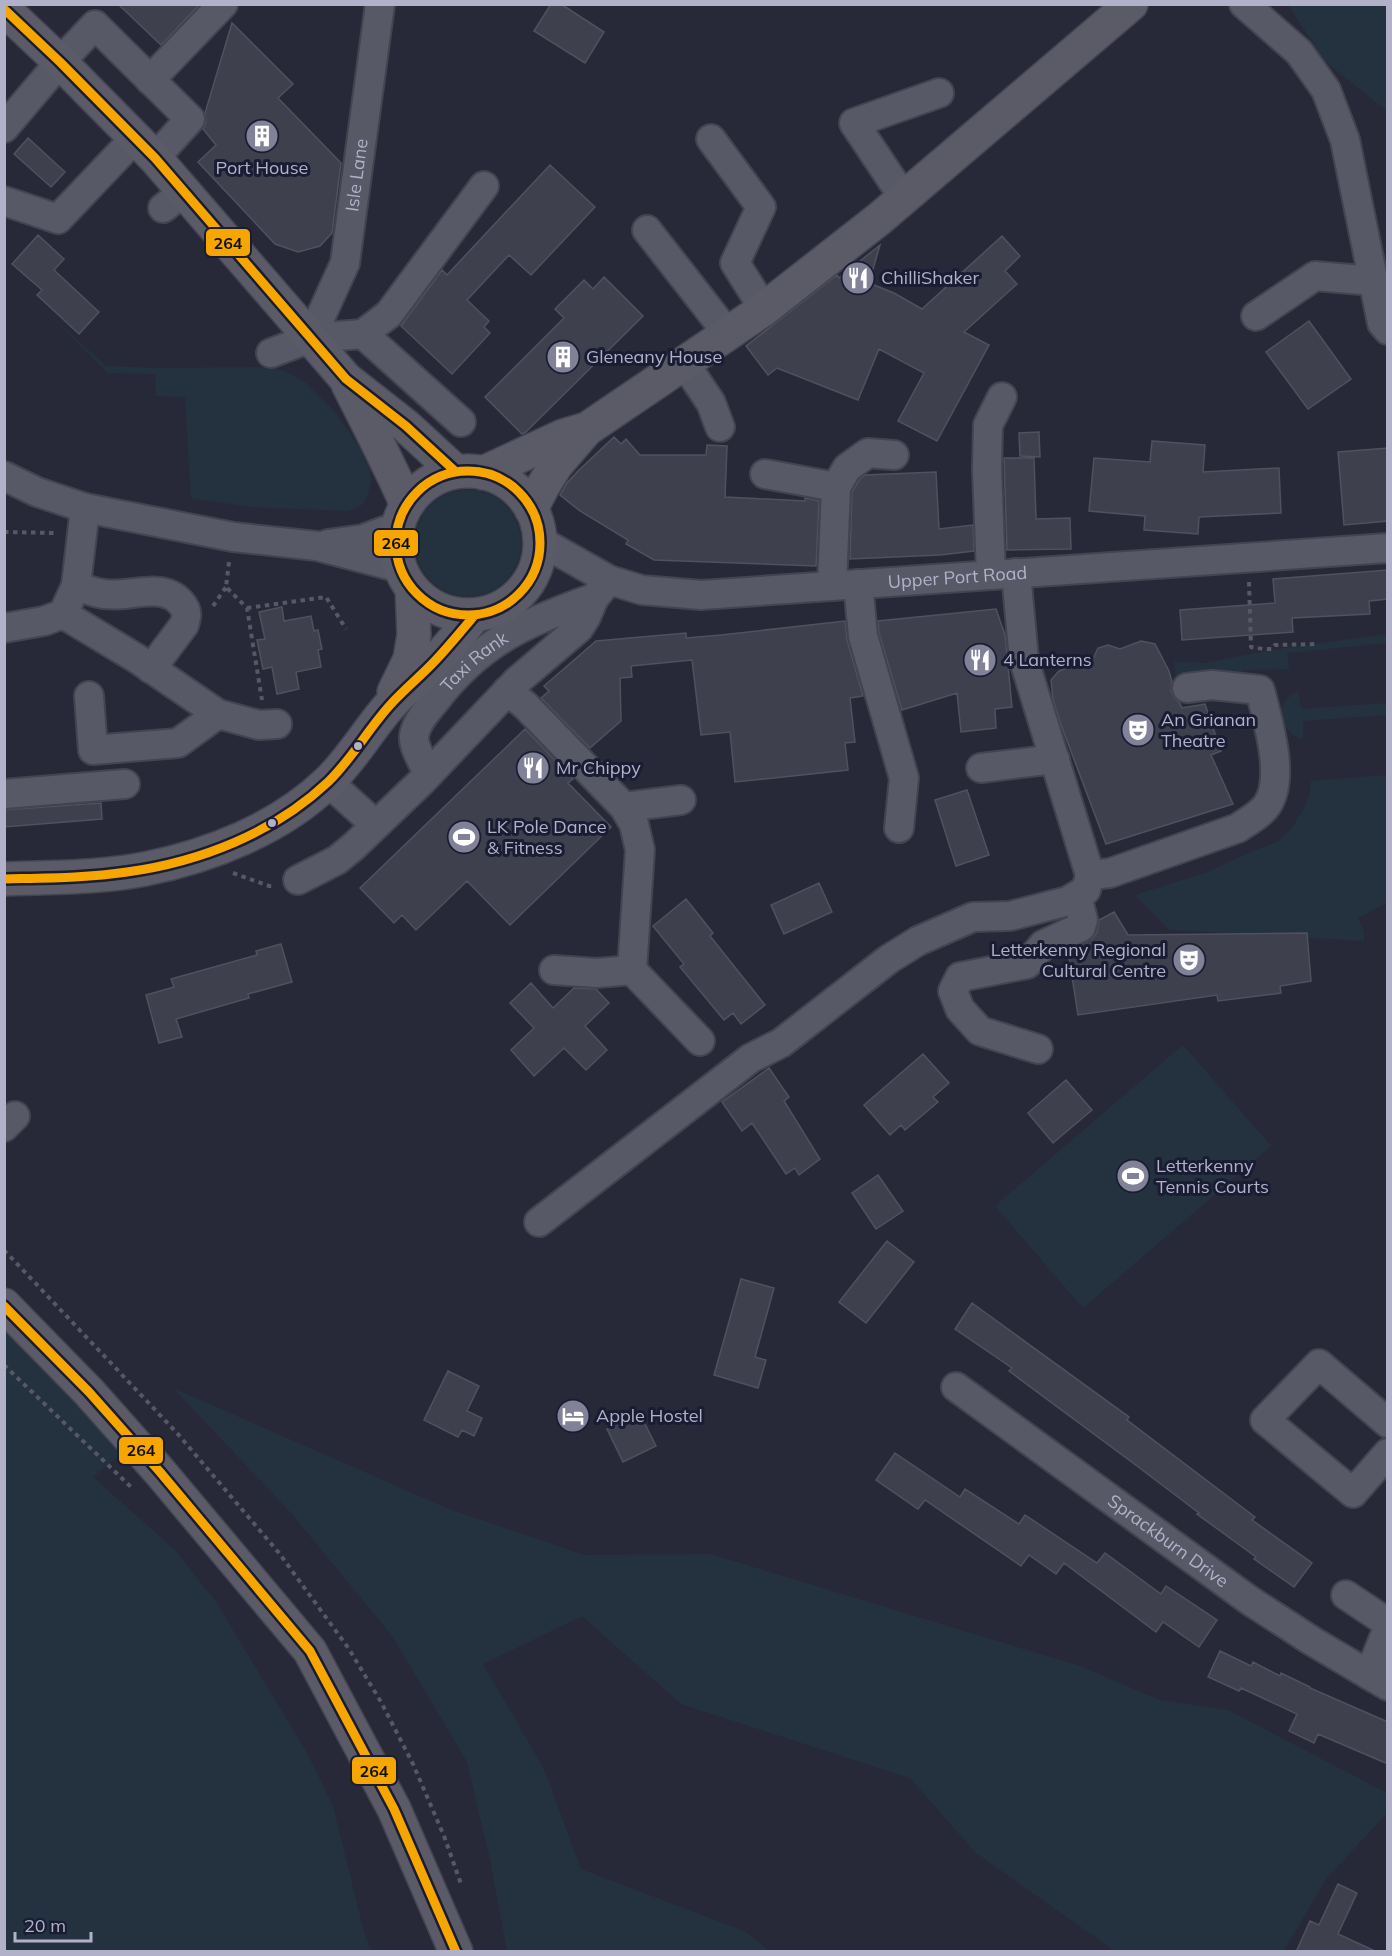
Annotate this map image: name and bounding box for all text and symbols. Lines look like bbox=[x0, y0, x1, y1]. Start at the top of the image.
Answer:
building icon: Port House bbox=[244, 118, 280, 154]
street label: Isle Lane bbox=[340, 137, 373, 213]
place label: Port House bbox=[216, 156, 308, 179]
line badge: 264 bbox=[205, 228, 251, 257]
text: 264 bbox=[214, 233, 243, 253]
restaurant icon: ChilliShaker bbox=[840, 260, 876, 296]
place label: ChilliShaker bbox=[881, 266, 979, 289]
building icon: Gleneany House bbox=[545, 339, 581, 375]
place label: Gleneany House bbox=[586, 345, 722, 368]
line badge: 264 bbox=[373, 529, 419, 557]
text: 264 bbox=[382, 533, 411, 553]
street label: Upper Port Road bbox=[887, 561, 1028, 593]
street label: Taxi Rank bbox=[435, 626, 513, 697]
restaurant icon: 4 Lanterns bbox=[962, 642, 998, 678]
place label: 4 Lanterns bbox=[1003, 648, 1092, 671]
place label: An Grianan Theatre bbox=[1161, 708, 1256, 752]
theatre icon: An Grianan Theatre bbox=[1120, 712, 1156, 748]
unlabelled marker bbox=[352, 740, 364, 752]
restaurant icon: Mr Chippy bbox=[515, 750, 551, 786]
place label: Mr Chippy bbox=[556, 756, 641, 779]
place label: LK Pole Dance & Fitness bbox=[487, 815, 607, 859]
unlabelled marker bbox=[266, 817, 278, 829]
sports icon: LK Pole Dance & Fitness bbox=[446, 819, 482, 855]
place label: Letterkenny Regional Cultural Centre bbox=[991, 938, 1166, 982]
theatre icon: Letterkenny Regional Cultural Centre bbox=[1171, 942, 1207, 978]
place label: Letterkenny Tennis Courts bbox=[1156, 1154, 1269, 1198]
sports icon: Letterkenny Tennis Courts bbox=[1115, 1158, 1151, 1194]
hotel icon: Apple Hostel bbox=[555, 1398, 591, 1434]
place label: Apple Hostel bbox=[596, 1404, 703, 1427]
line badge: 264 bbox=[118, 1436, 164, 1465]
text: 264 bbox=[127, 1440, 156, 1460]
street label: Sprackburn Drive bbox=[1103, 1489, 1233, 1592]
line badge: 264 bbox=[351, 1756, 397, 1785]
text: 264 bbox=[360, 1761, 389, 1781]
scale bar bbox=[15, 1905, 92, 1943]
text: 20 m bbox=[24, 1914, 66, 1937]

